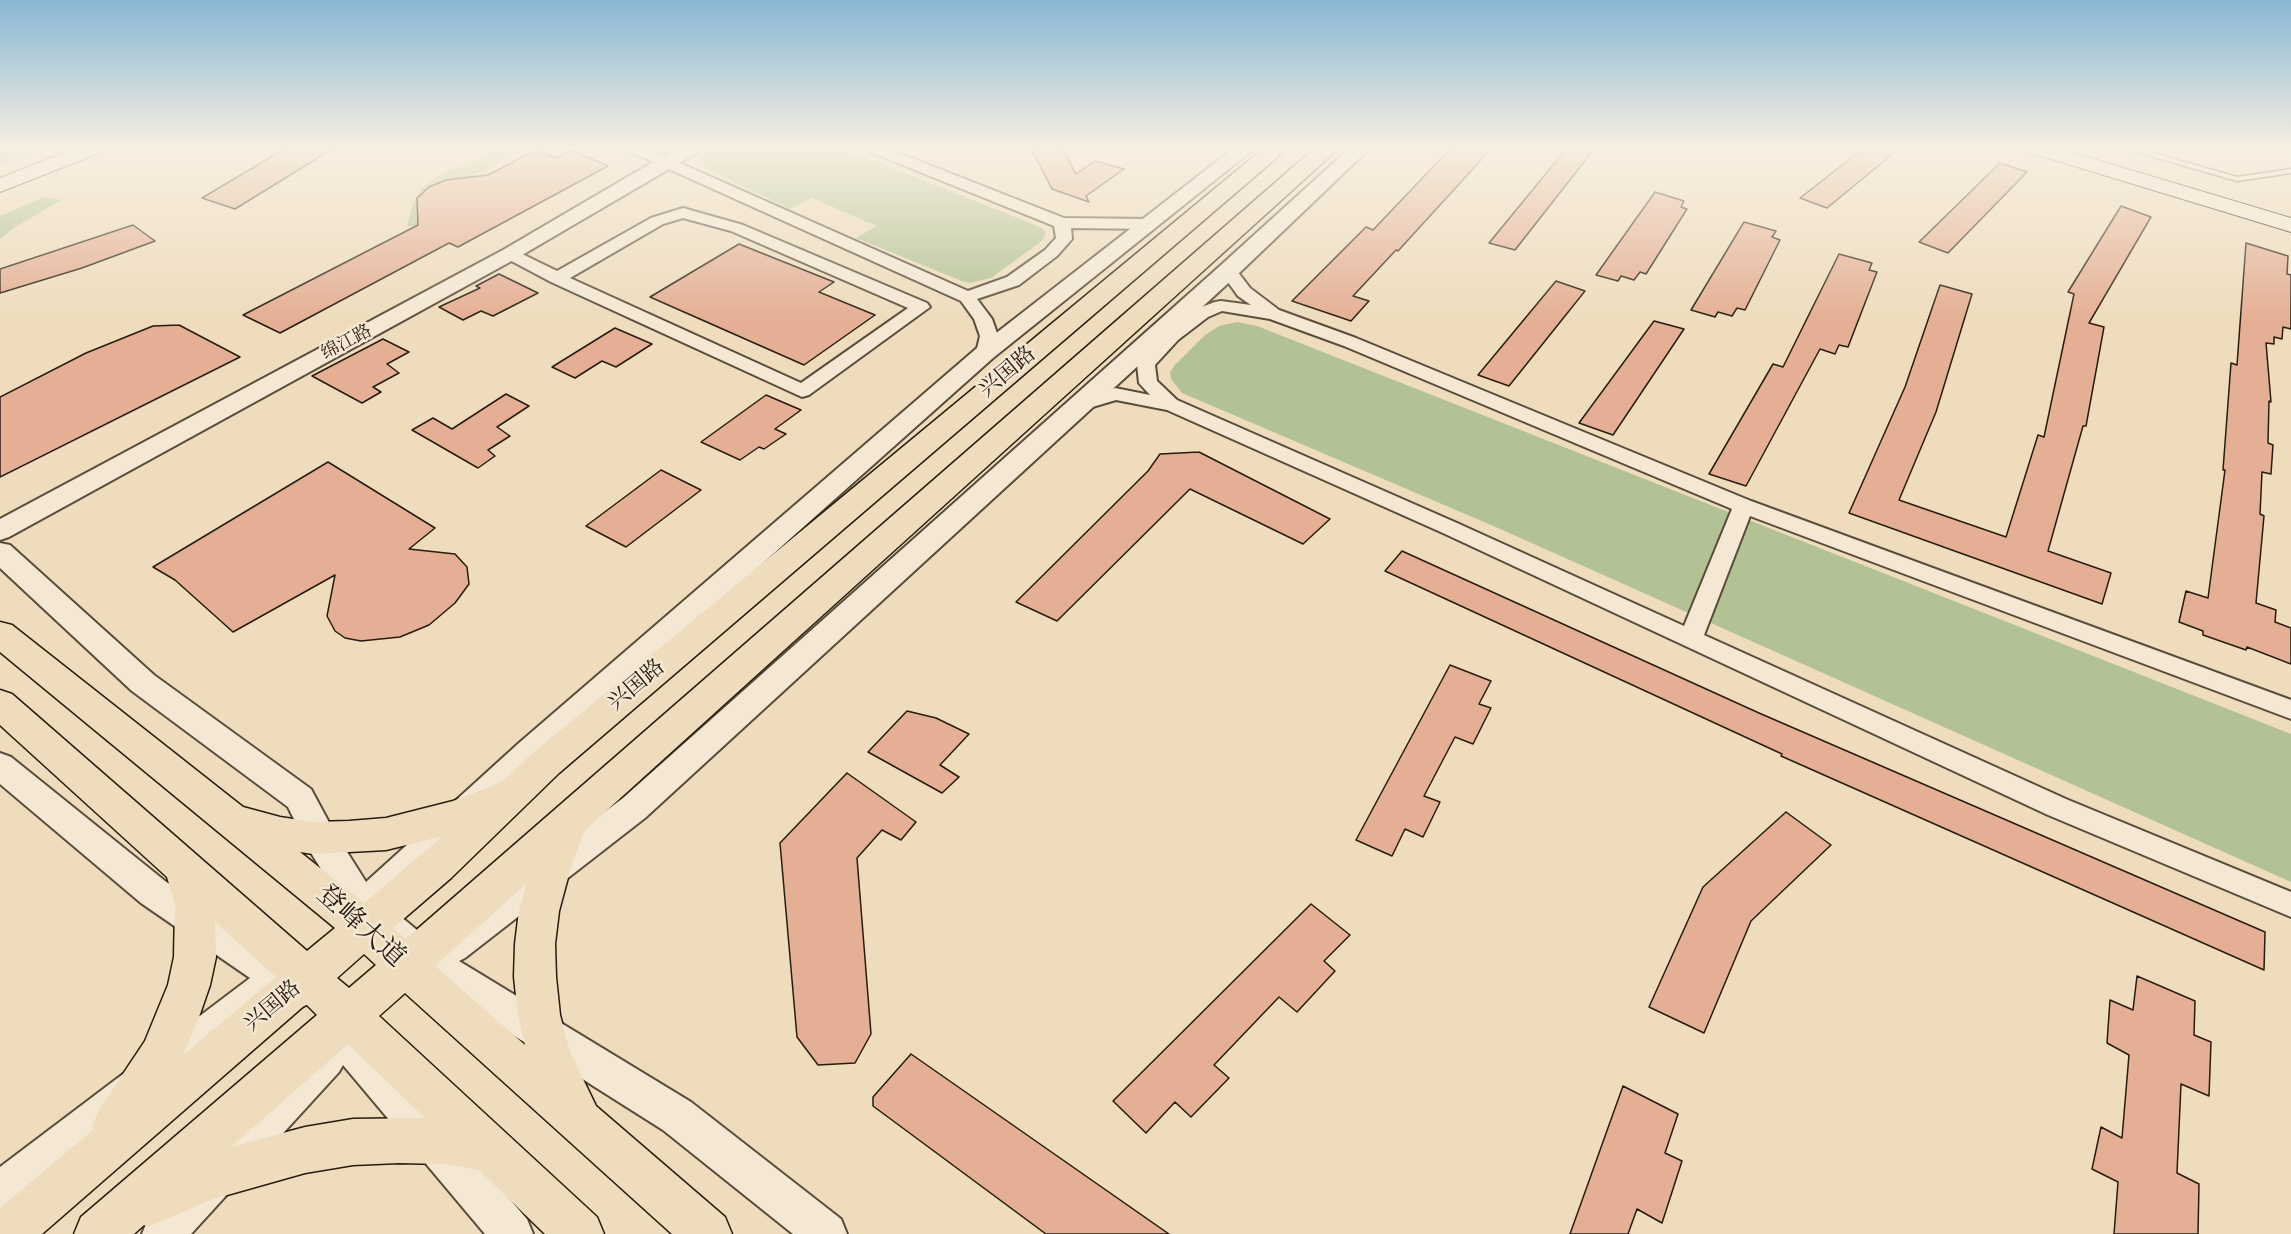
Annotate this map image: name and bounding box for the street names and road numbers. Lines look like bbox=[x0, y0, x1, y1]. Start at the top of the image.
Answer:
street label: 绵江路 bbox=[318, 321, 376, 365]
street label: 兴国路 bbox=[974, 342, 1042, 404]
street label: 兴国路 bbox=[603, 655, 671, 717]
street label: 登峰大道 bbox=[309, 879, 411, 975]
street label: 兴国路 bbox=[239, 976, 307, 1038]

